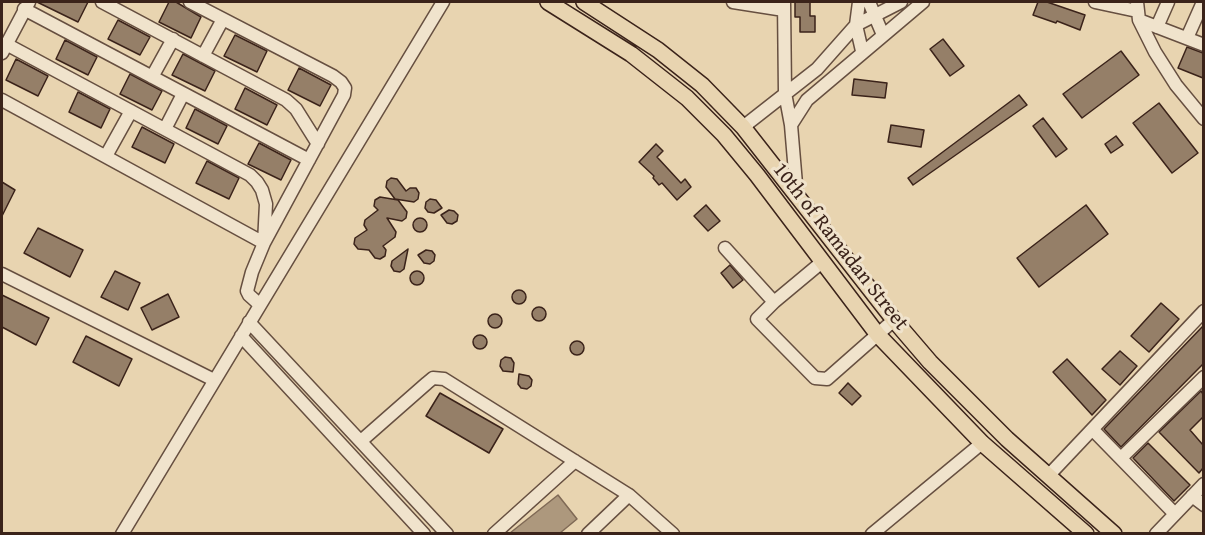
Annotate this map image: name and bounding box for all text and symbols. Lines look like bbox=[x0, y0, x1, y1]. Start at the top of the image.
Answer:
street label: 10th of Ramadan Street bbox=[767, 158, 913, 336]

